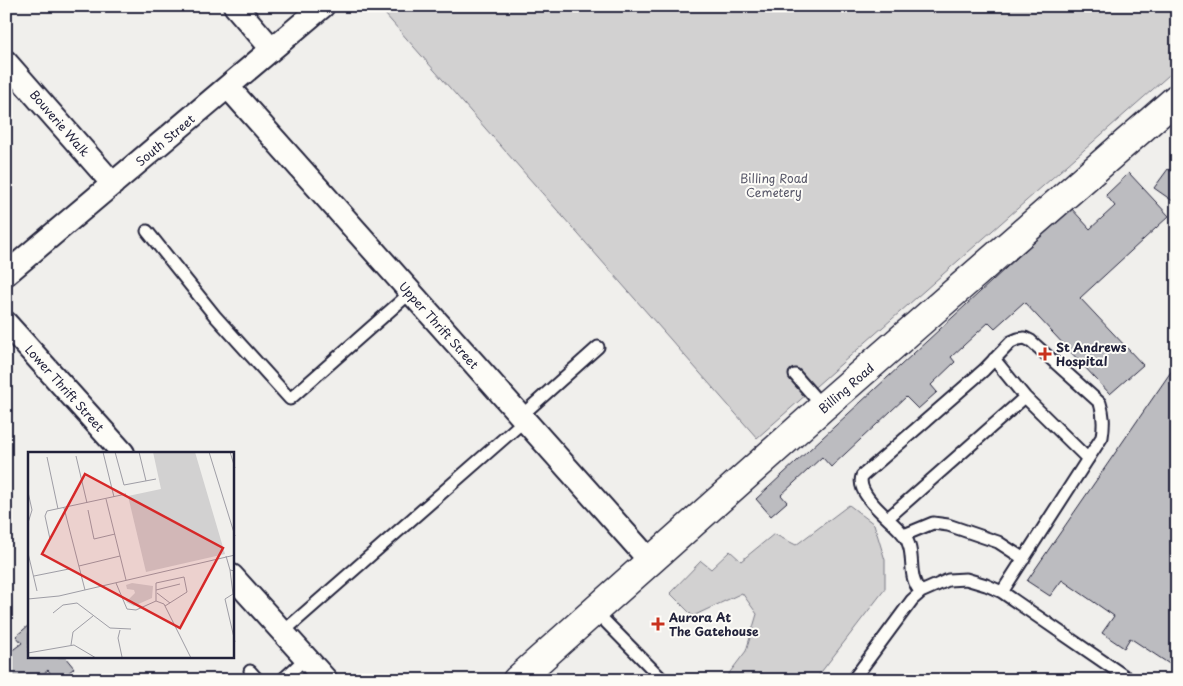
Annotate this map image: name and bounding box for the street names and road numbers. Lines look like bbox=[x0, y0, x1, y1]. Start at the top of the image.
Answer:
street label: Bouverie Walk bbox=[26, 86, 94, 160]
street label: South Street bbox=[132, 110, 198, 170]
street label: Upper Thrift Street bbox=[395, 277, 483, 373]
street label: Lower Thrift Street bbox=[21, 341, 109, 435]
street label: Billing Road bbox=[814, 359, 878, 417]

